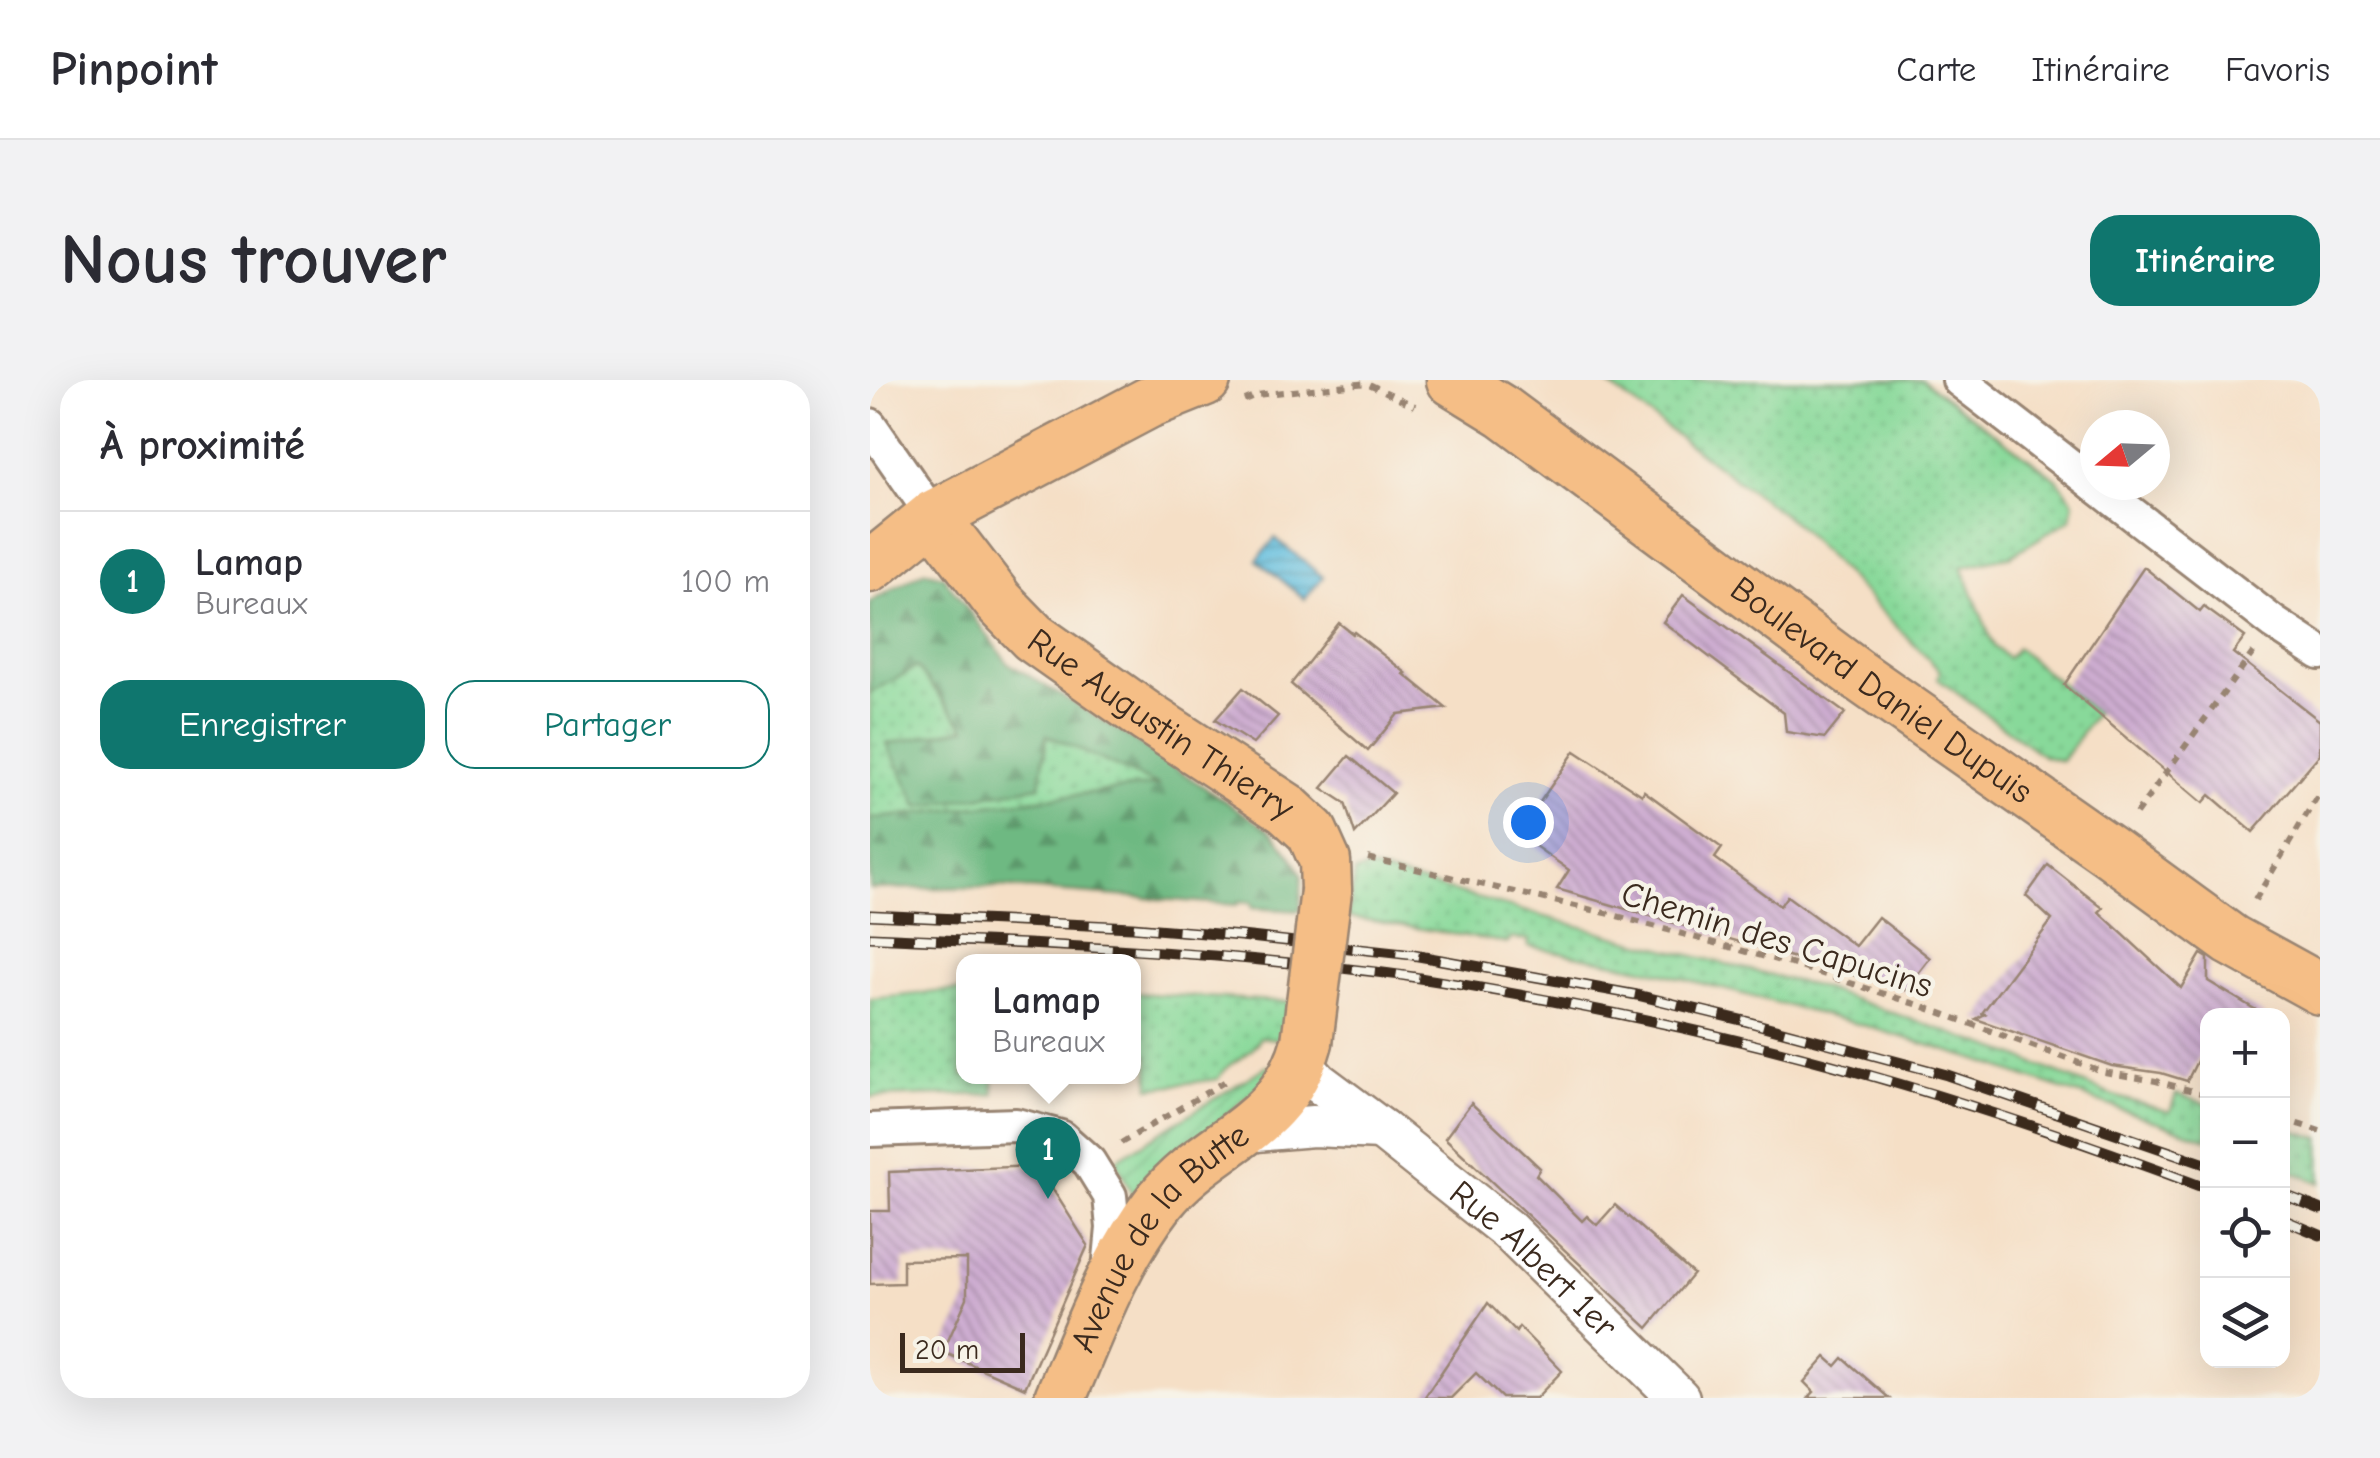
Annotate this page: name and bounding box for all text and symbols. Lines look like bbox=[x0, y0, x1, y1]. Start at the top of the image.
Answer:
text: Pinpoint bbox=[50, 42, 218, 97]
text: Carte bbox=[1896, 49, 1976, 90]
text: Itinéraire bbox=[2031, 49, 2170, 90]
text: Favoris bbox=[2225, 49, 2330, 90]
button: Itinéraire bbox=[2090, 215, 2320, 306]
text: Nous trouver bbox=[60, 220, 447, 301]
north arrow bbox=[2080, 410, 2170, 500]
text: À proximité bbox=[100, 421, 305, 470]
text: Lamap bbox=[195, 541, 303, 585]
text: 1 bbox=[126, 563, 139, 600]
text: 100 m bbox=[681, 563, 770, 600]
street label: Boulevard Daniel Dupuis bbox=[1723, 568, 2040, 812]
text: Bureaux bbox=[195, 585, 307, 622]
street label: Rue Augustin Thierry bbox=[1020, 620, 1302, 829]
button: Enregistrer bbox=[100, 680, 425, 769]
button: Partager bbox=[445, 680, 770, 769]
your location bbox=[1503, 797, 1554, 848]
street label: Chemin des Capucins bbox=[1617, 873, 1937, 1006]
popup bbox=[956, 954, 1141, 1084]
text: Lamap bbox=[992, 979, 1100, 1023]
map controls bbox=[2200, 1008, 2290, 1368]
button: + bbox=[2200, 1008, 2290, 1098]
text: Bureaux bbox=[992, 1023, 1105, 1060]
button: − bbox=[2200, 1098, 2290, 1188]
street label: Avenue de la Butte bbox=[1062, 1114, 1257, 1358]
pin: 1 bbox=[1016, 1116, 1080, 1199]
street label: Rue Albert 1er bbox=[1442, 1172, 1626, 1347]
button: locate bbox=[2200, 1188, 2290, 1278]
button: layers bbox=[2200, 1278, 2290, 1368]
scale bar bbox=[900, 1328, 1025, 1373]
text: 20 m bbox=[915, 1334, 979, 1366]

